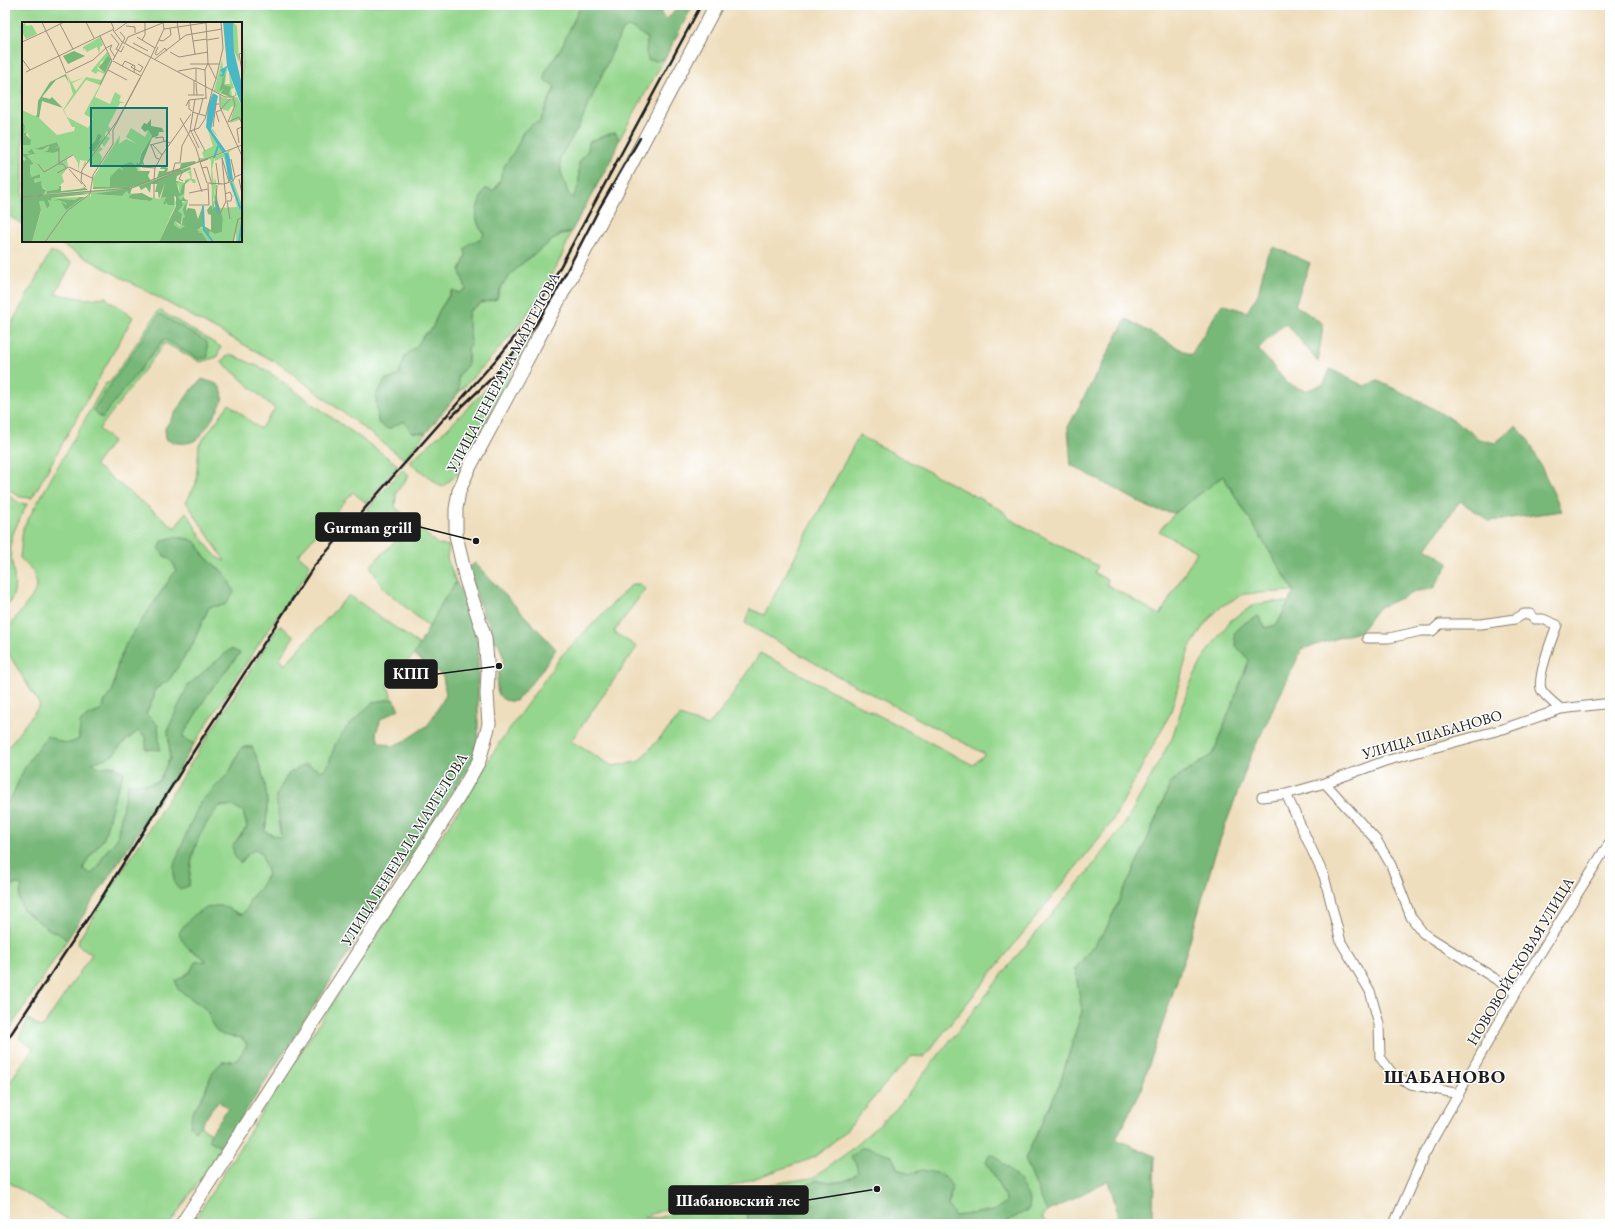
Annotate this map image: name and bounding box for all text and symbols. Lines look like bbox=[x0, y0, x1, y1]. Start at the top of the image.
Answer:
inset map bbox=[22, 22, 242, 242]
street label: УЛИЦА ГЕНЕРАЛА МАРГЕЛОВА bbox=[442, 268, 564, 476]
callout: Gurman grill bbox=[316, 513, 420, 541]
text: Gurman grill bbox=[324, 517, 413, 538]
callout: КПП bbox=[385, 660, 437, 688]
text: КПП bbox=[393, 663, 430, 684]
street label: УЛИЦА ШАБАНОВО bbox=[1359, 705, 1504, 763]
street label: УЛИЦА ГЕНЕРАЛА МАРГЕЛОВА bbox=[336, 748, 472, 950]
street label: НОВОВОЙСКОВАЯ УЛИЦА bbox=[1462, 873, 1578, 1049]
district label: ШАБАНОВО bbox=[1384, 1064, 1506, 1089]
callout: Шабановский лес bbox=[669, 1186, 808, 1214]
text: Шабановский лес bbox=[676, 1190, 800, 1211]

